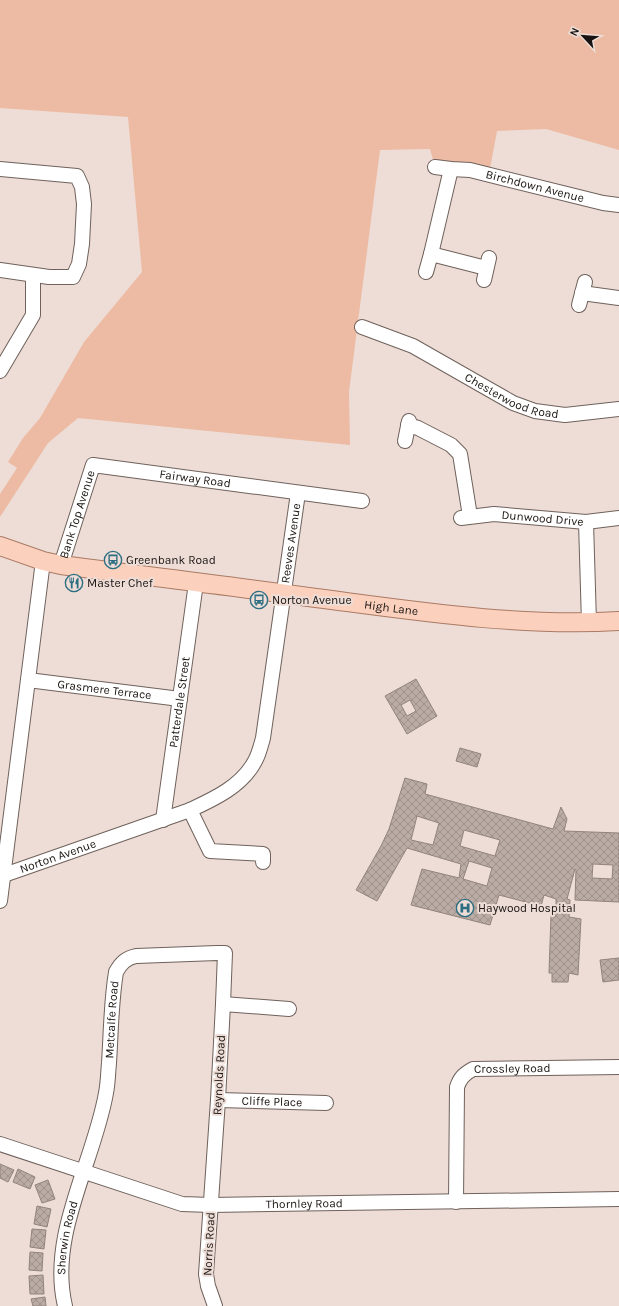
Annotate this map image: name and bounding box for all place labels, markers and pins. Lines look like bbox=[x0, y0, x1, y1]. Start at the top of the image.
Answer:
bus stop icon: Greenbank Road bbox=[103, 550, 123, 570]
place label: Greenbank Road bbox=[126, 553, 216, 567]
restaurant icon: Master Chef bbox=[64, 573, 84, 593]
place label: Master Chef bbox=[87, 576, 154, 590]
bus stop icon: Norton Avenue bbox=[249, 590, 269, 610]
place label: Norton Avenue bbox=[272, 593, 352, 607]
hospital icon: Haywood Hospital bbox=[455, 898, 475, 918]
place label: Haywood Hospital bbox=[478, 901, 576, 915]

